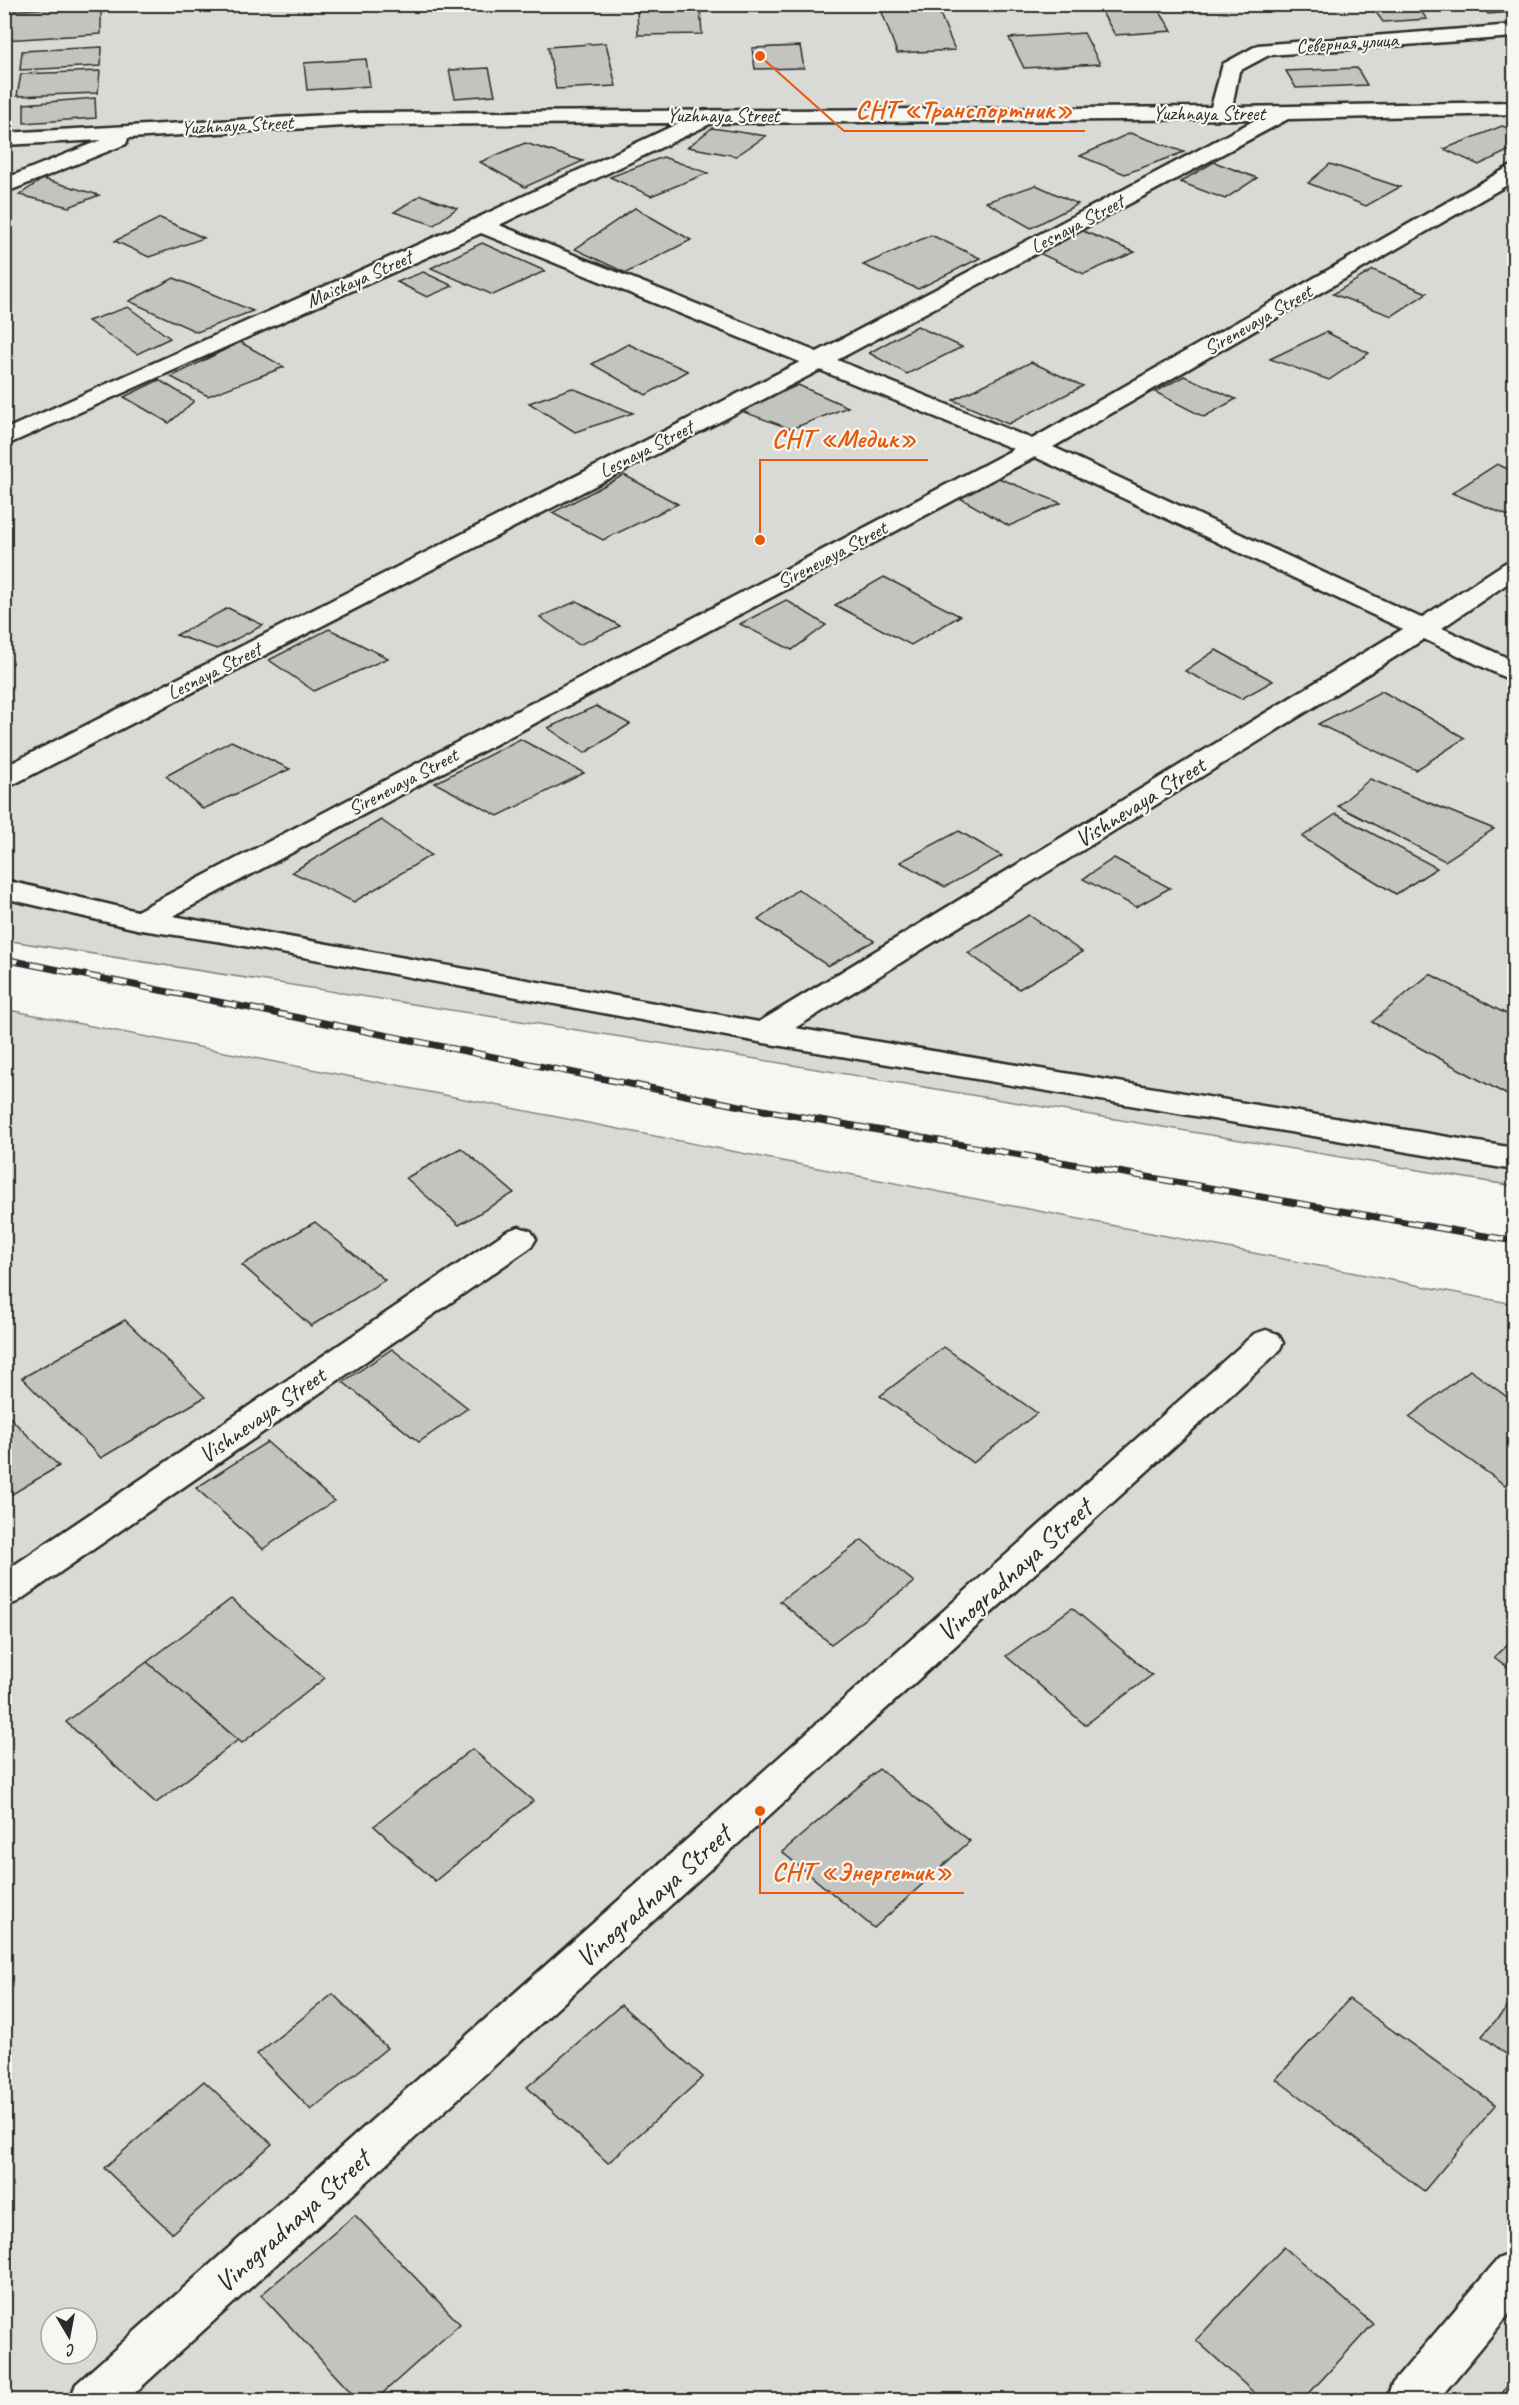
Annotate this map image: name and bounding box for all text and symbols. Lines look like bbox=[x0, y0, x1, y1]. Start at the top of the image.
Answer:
street label: Северная улица bbox=[1295, 27, 1400, 59]
callout: СНТ «Транспортник» bbox=[844, 87, 1085, 131]
text: СНТ «Транспортник» bbox=[855, 93, 1073, 126]
street label: Yuzhnaya Street bbox=[1153, 101, 1268, 126]
street label: Yuzhnaya Street bbox=[667, 103, 782, 128]
street label: Yuzhnaya Street bbox=[180, 109, 296, 140]
street label: Lesnaya Street bbox=[1026, 187, 1131, 259]
street label: Maiskaya Street bbox=[302, 243, 419, 313]
street label: Sirenevaya Street bbox=[1199, 278, 1319, 361]
street label: Lesnaya Street bbox=[595, 413, 700, 483]
callout: СНТ «Медик» bbox=[760, 416, 928, 460]
text: СНТ «Медик» bbox=[772, 422, 917, 455]
street label: Sirenevaya Street bbox=[773, 514, 893, 594]
street label: Lesnaya Street bbox=[163, 635, 268, 705]
street label: Sirenevaya Street bbox=[344, 741, 464, 821]
street label: Vishnevaya Street bbox=[1069, 749, 1212, 854]
street label: Vishnevaya Street bbox=[193, 1359, 333, 1470]
street label: Vinogradnaya Street bbox=[929, 1488, 1102, 1649]
street label: Vinogradnaya Street bbox=[568, 1814, 741, 1975]
callout: СНТ «Энергетик» bbox=[760, 1849, 964, 1893]
text: СНТ «Энергетик» bbox=[772, 1855, 952, 1888]
street label: Vinogradnaya Street bbox=[207, 2139, 380, 2300]
north arrow bbox=[39, 2306, 99, 2366]
text: С bbox=[64, 2339, 77, 2361]

